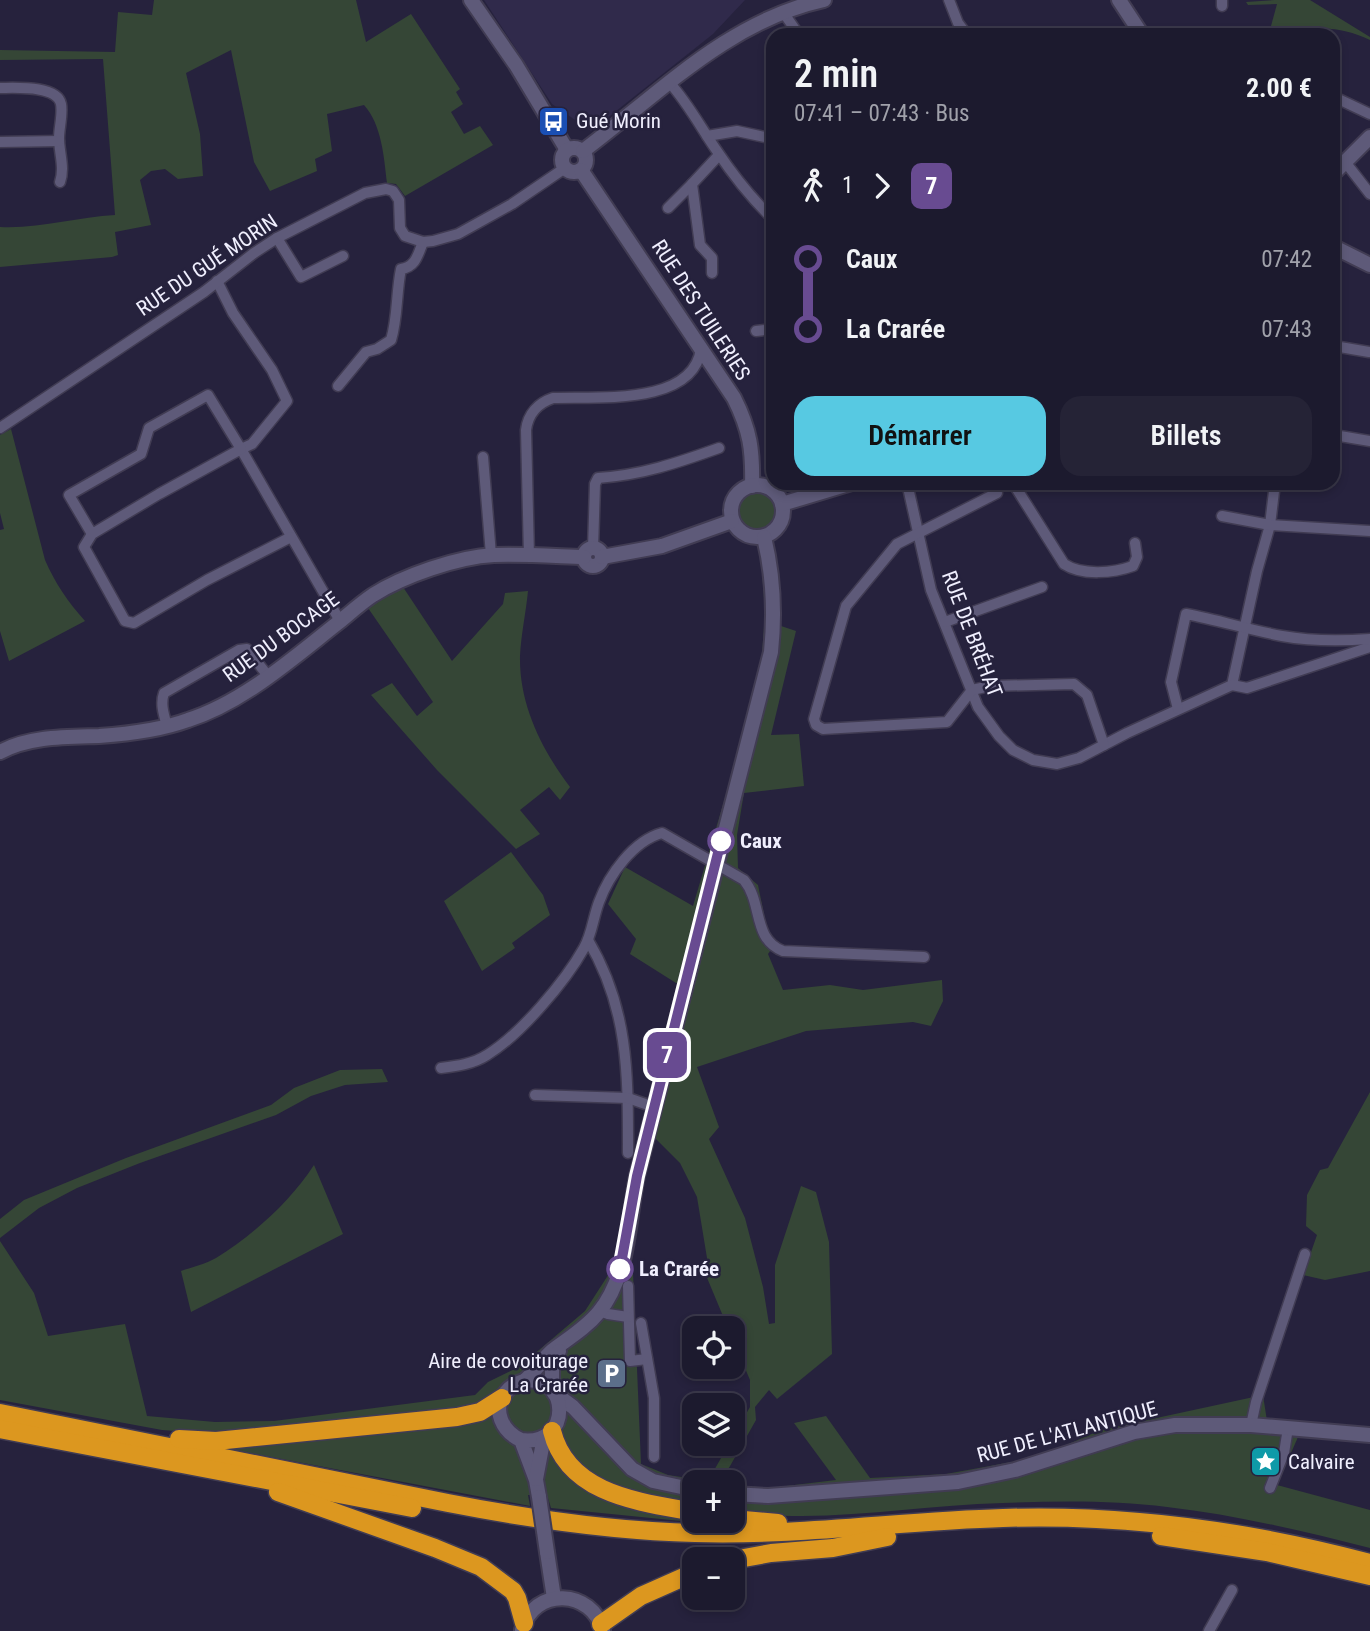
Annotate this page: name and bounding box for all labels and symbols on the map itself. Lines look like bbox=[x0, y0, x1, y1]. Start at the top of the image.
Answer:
bus stop icon: Gué Morin bbox=[536, 104, 570, 138]
place label: Gué Morin bbox=[576, 109, 661, 133]
street label: RUE DU GUÉ MORIN bbox=[132, 209, 282, 321]
street label: RUE DES TUILERIES bbox=[647, 236, 755, 385]
street label: RUE DE BRÉHAT bbox=[937, 567, 1007, 701]
street label: RUE DU BOCAGE bbox=[218, 587, 344, 687]
marker: Caux bbox=[708, 828, 734, 854]
place label: Caux bbox=[740, 829, 782, 853]
line badge: 7 bbox=[644, 1032, 690, 1078]
marker: La Crarée bbox=[607, 1256, 633, 1282]
place label: La Crarée bbox=[639, 1257, 719, 1281]
place label: Aire de covoiturage La Crarée bbox=[428, 1349, 588, 1397]
parking icon: Aire de covoiturage La Crarée bbox=[594, 1356, 628, 1390]
street label: RUE DE L'ATLANTIQUE bbox=[974, 1396, 1160, 1468]
place icon: Calvaire bbox=[1248, 1445, 1282, 1479]
place label: Calvaire bbox=[1288, 1450, 1355, 1474]

